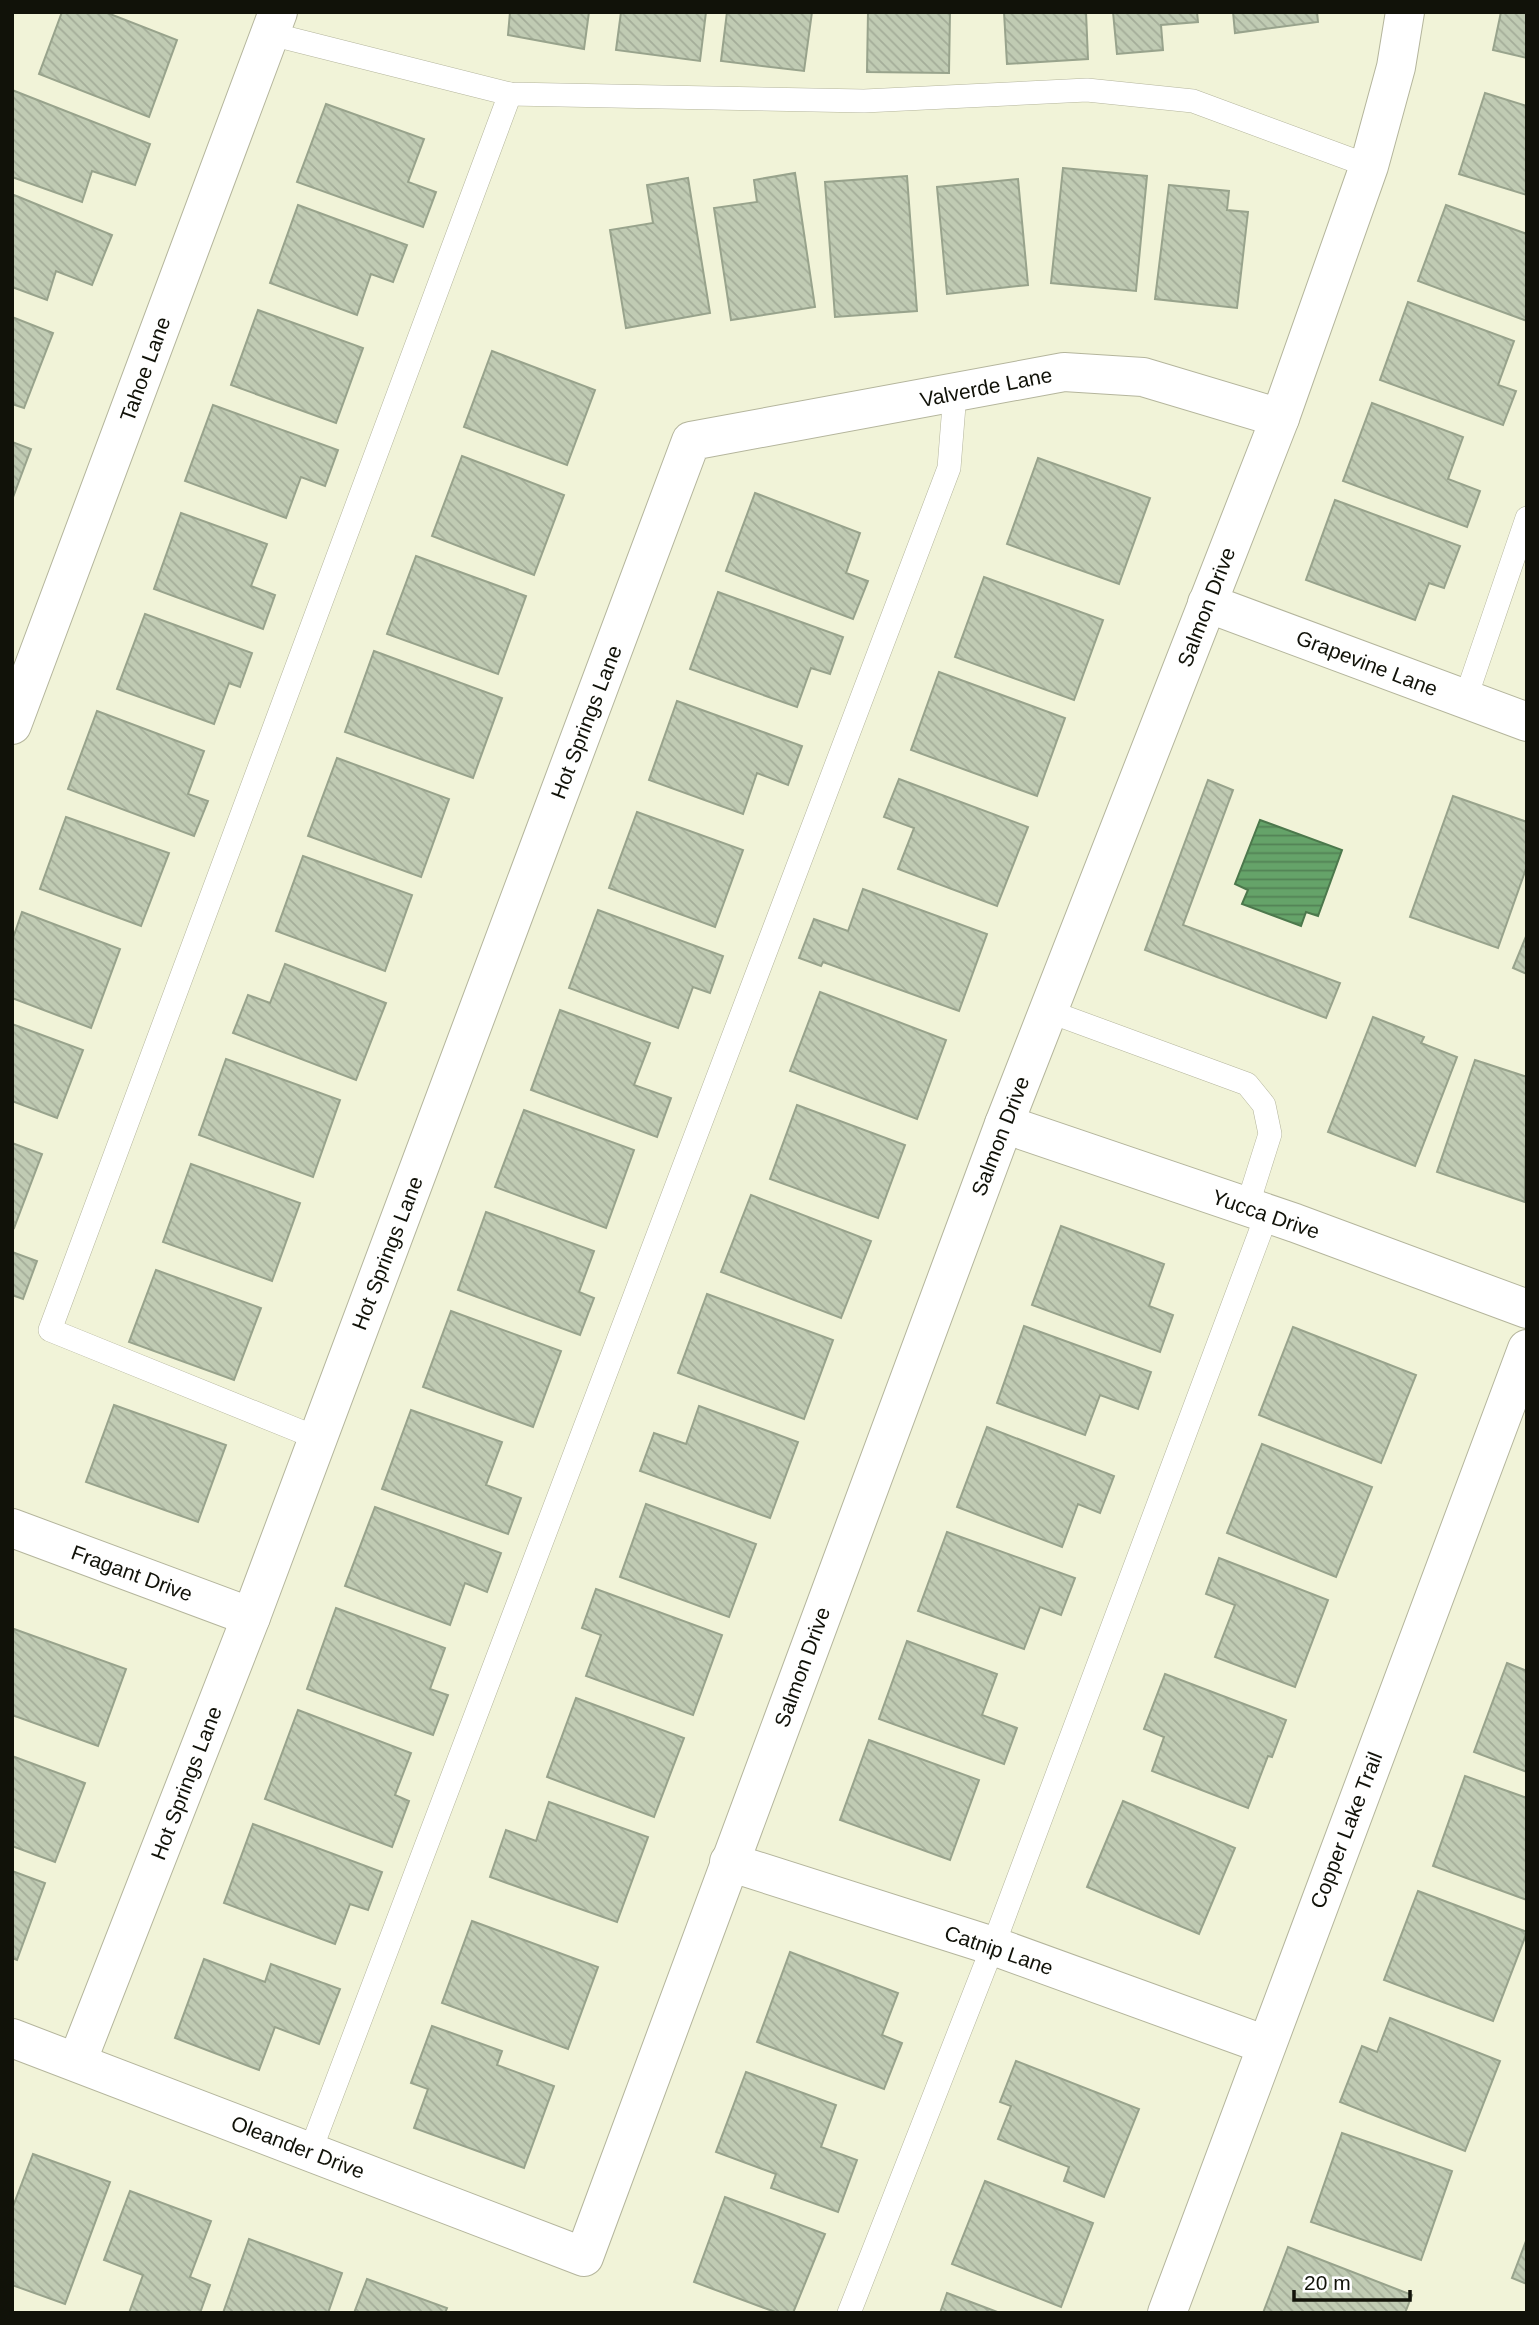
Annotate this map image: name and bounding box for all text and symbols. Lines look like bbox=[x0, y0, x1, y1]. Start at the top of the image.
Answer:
street label: Tahoe Lane bbox=[115, 313, 175, 425]
street label: Valverde Lane bbox=[918, 363, 1054, 411]
street label: Salmon Drive bbox=[1173, 544, 1239, 670]
street label: Grapevine Lane bbox=[1293, 625, 1441, 701]
street label: Hot Springs Lane bbox=[546, 642, 626, 802]
street label: Salmon Drive bbox=[967, 1073, 1033, 1199]
street label: Hot Springs Lane bbox=[347, 1173, 427, 1333]
street label: Yucca Drive bbox=[1209, 1185, 1323, 1243]
street label: Fragant Drive bbox=[68, 1540, 196, 1606]
street label: Salmon Drive bbox=[770, 1604, 834, 1730]
street label: Hot Springs Lane bbox=[146, 1703, 226, 1863]
street label: Copper Lake Trail bbox=[1306, 1749, 1386, 1911]
street label: Catnip Lane bbox=[942, 1921, 1056, 1979]
street label: Oleander Drive bbox=[228, 2111, 368, 2183]
scale bar bbox=[1294, 2258, 1410, 2302]
text: 20 m bbox=[1304, 2271, 1351, 2294]

